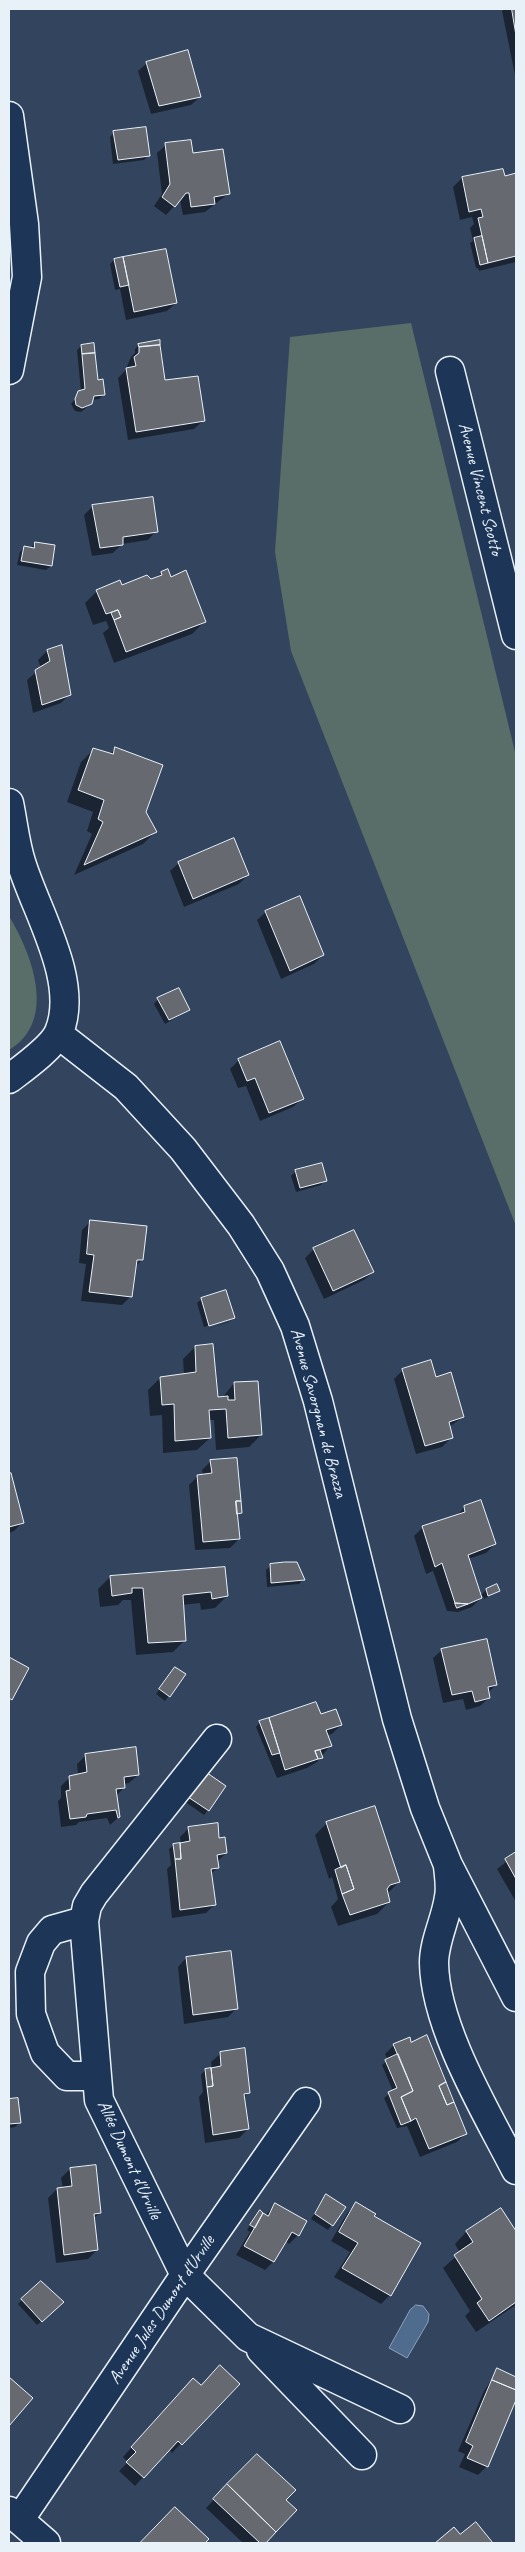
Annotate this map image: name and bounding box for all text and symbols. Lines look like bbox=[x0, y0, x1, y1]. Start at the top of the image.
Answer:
street label: Avenue Vincent Scotto bbox=[453, 420, 507, 558]
street label: Avenue Savorgnan de Brazza bbox=[285, 1326, 351, 1500]
street label: Allée Dumont d'Urville bbox=[92, 2097, 166, 2223]
street label: Avenue Jules Dumont d'Urville bbox=[104, 2232, 220, 2388]

